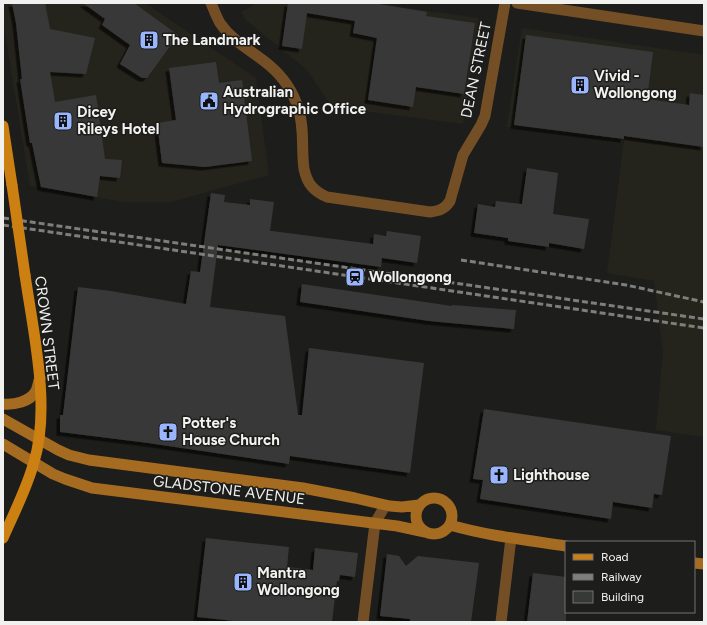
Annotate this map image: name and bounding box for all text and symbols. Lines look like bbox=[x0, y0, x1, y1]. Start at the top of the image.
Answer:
street label: DEAN STREET bbox=[457, 20, 495, 120]
building icon: The Landmark bbox=[138, 29, 160, 51]
place label: The Landmark bbox=[163, 31, 261, 49]
place label: Vivid - Wollongong bbox=[594, 67, 677, 102]
building icon: Vivid - Wollongong bbox=[569, 74, 591, 96]
place label: Australian Hydrographic Office bbox=[223, 83, 367, 118]
public building icon: Australian Hydrographic Office bbox=[198, 90, 220, 112]
place label: Dicey Rileys Hotel bbox=[77, 103, 159, 138]
building icon: Dicey Rileys Hotel bbox=[52, 110, 74, 132]
station icon: Wollongong bbox=[344, 266, 366, 288]
place label: Wollongong bbox=[369, 268, 452, 286]
street label: CROWN STREET bbox=[31, 275, 63, 392]
place label: Potter's House Church bbox=[182, 414, 280, 449]
church icon: Potter's House Church bbox=[157, 421, 179, 443]
church icon: Lighthouse bbox=[488, 464, 510, 486]
place label: Lighthouse bbox=[513, 466, 590, 484]
street label: GLADSTONE AVENUE bbox=[152, 472, 306, 508]
legend bbox=[565, 541, 695, 613]
text: Road bbox=[601, 550, 629, 564]
place label: Mantra Wollongong bbox=[257, 564, 340, 599]
text: Railway bbox=[601, 570, 642, 584]
building icon: Mantra Wollongong bbox=[232, 571, 254, 593]
text: Building bbox=[601, 590, 644, 604]

